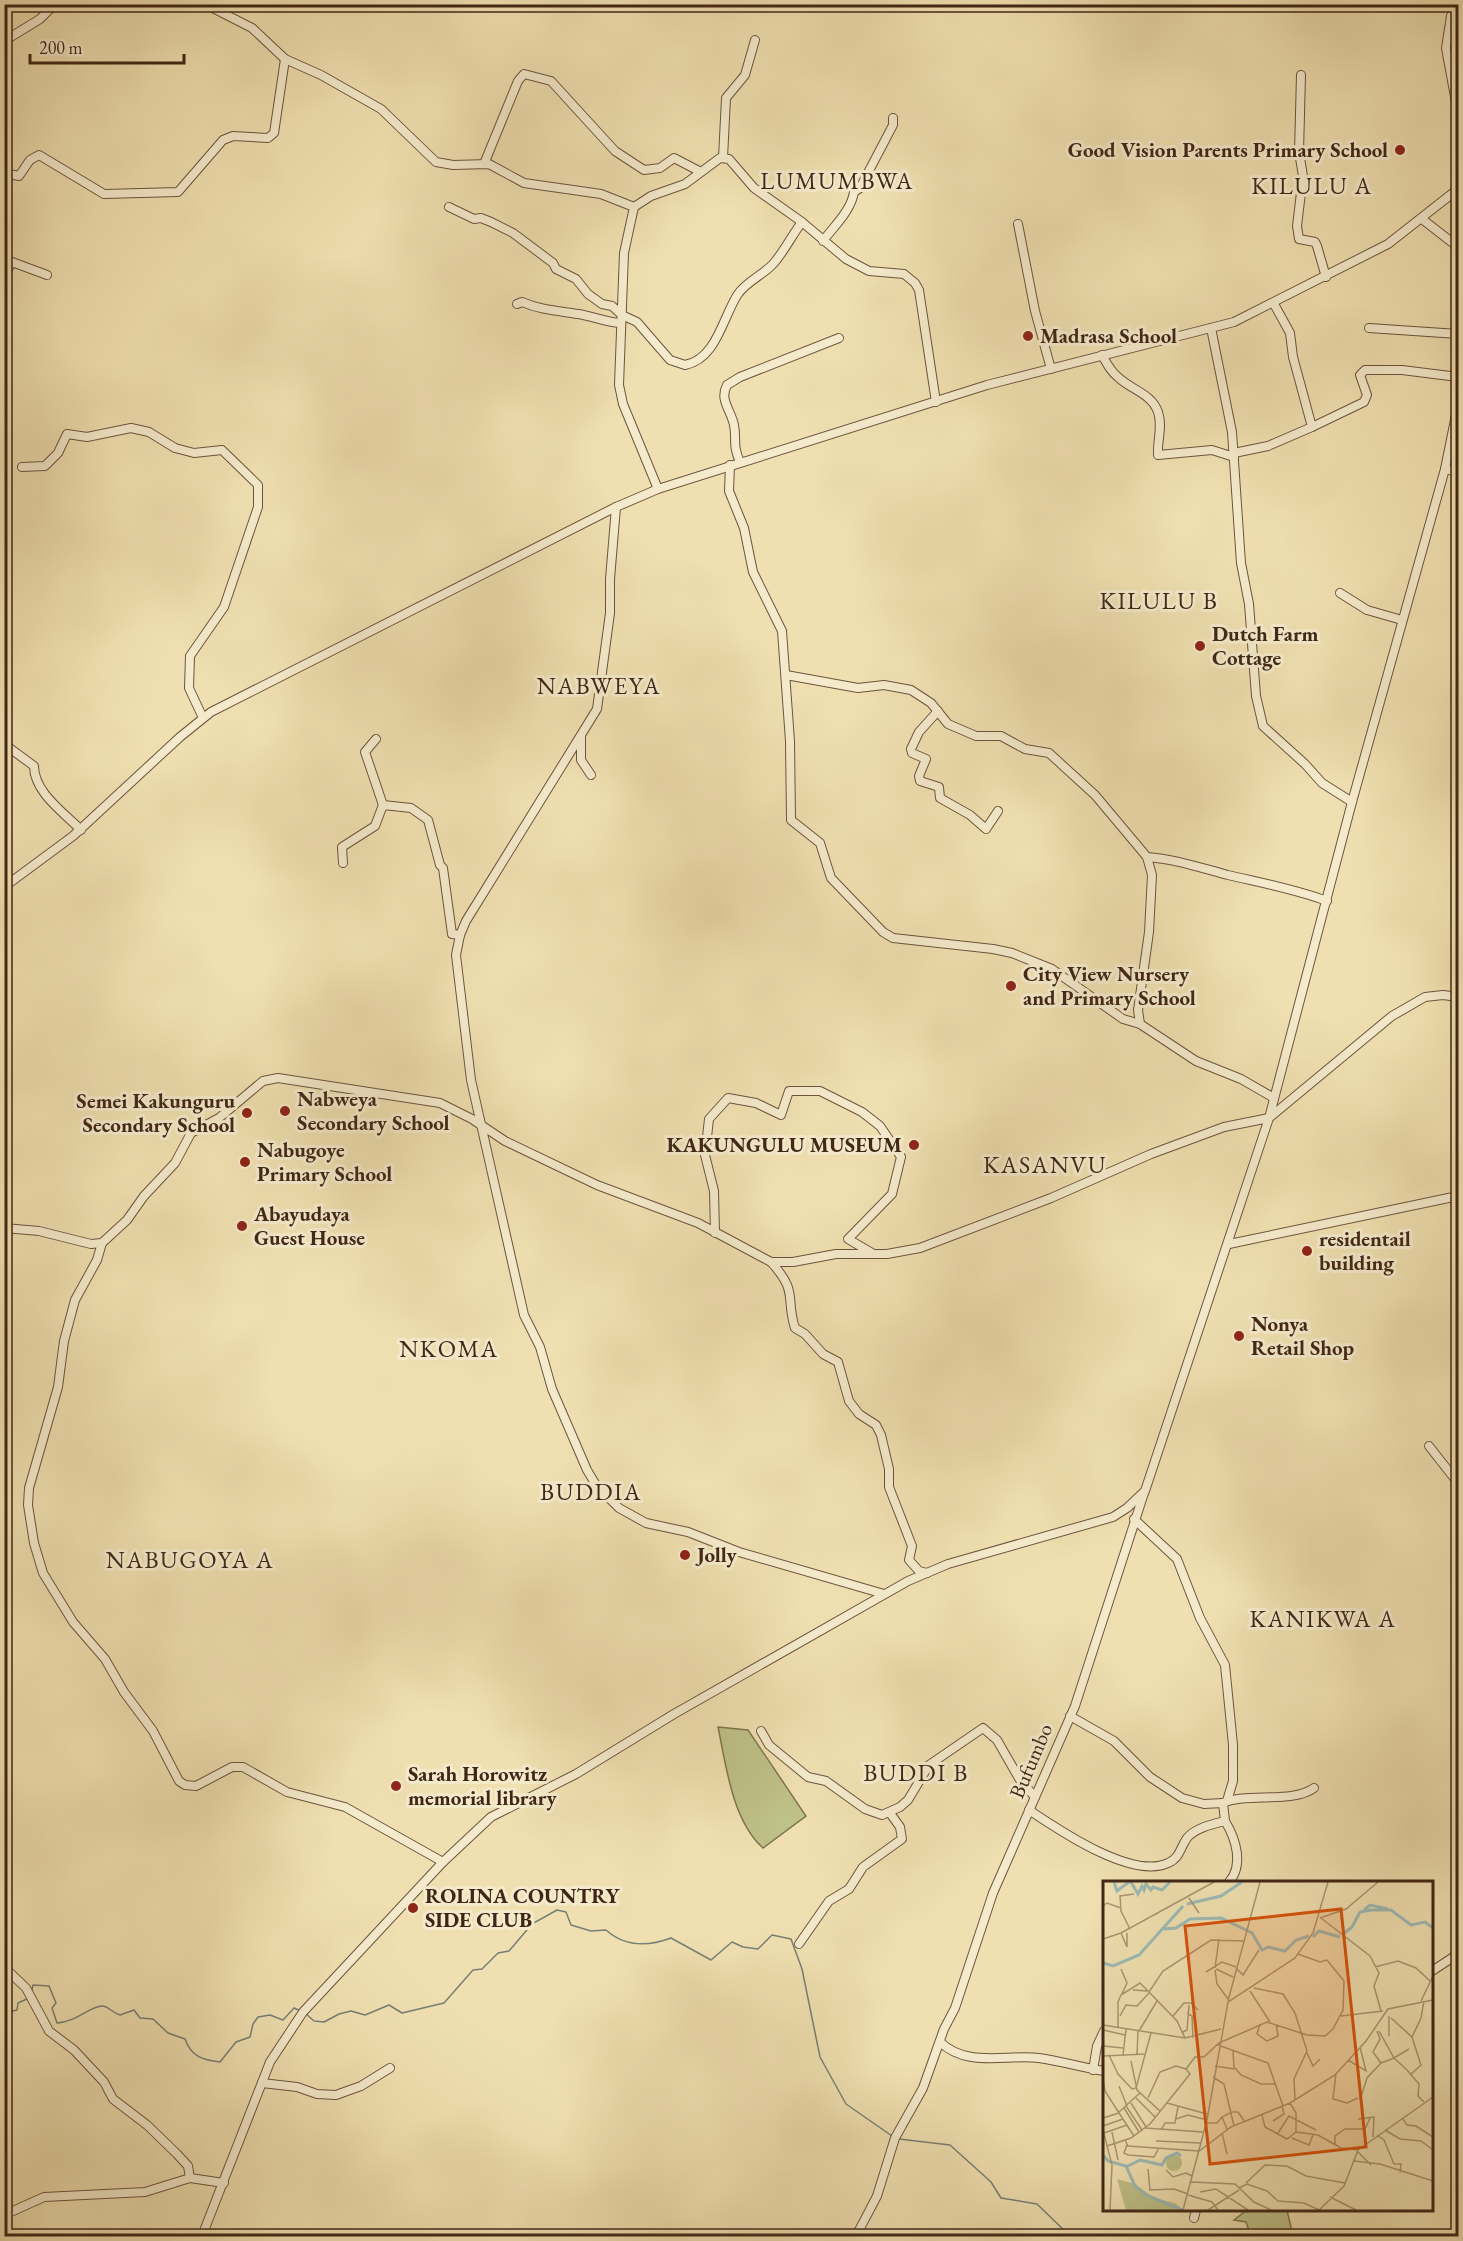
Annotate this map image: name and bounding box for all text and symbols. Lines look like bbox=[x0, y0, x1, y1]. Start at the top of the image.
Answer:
scale bar bbox=[30, 27, 184, 65]
text: 200 m bbox=[39, 36, 83, 59]
place label: Good Vision Parents Primary School bbox=[1068, 136, 1388, 163]
marker: Good Vision Parents Primary School bbox=[1393, 143, 1407, 157]
district label: LUMUMBWA bbox=[760, 165, 914, 196]
district label: KILULU A bbox=[1251, 170, 1373, 201]
place label: Madrasa School bbox=[1040, 322, 1177, 349]
marker: Madrasa School bbox=[1021, 329, 1035, 343]
district label: KILULU B bbox=[1100, 585, 1218, 616]
place label: Dutch Farm Cottage bbox=[1212, 620, 1319, 671]
marker: Dutch Farm Cottage bbox=[1193, 639, 1207, 653]
district label: NABWEYA bbox=[537, 670, 661, 701]
place label: City View Nursery and Primary School bbox=[1023, 960, 1196, 1011]
marker: City View Nursery and Primary School bbox=[1004, 979, 1018, 993]
place label: Nabweya Secondary School bbox=[297, 1085, 450, 1136]
place label: Semei Kakunguru Secondary School bbox=[76, 1087, 235, 1138]
marker: Nabweya Secondary School bbox=[278, 1104, 292, 1118]
marker: Semei Kakunguru Secondary School bbox=[240, 1106, 254, 1120]
place label: KAKUNGULU MUSEUM bbox=[667, 1131, 902, 1158]
place label: Nabugoye Primary School bbox=[257, 1136, 392, 1187]
marker: KAKUNGULU MUSEUM bbox=[907, 1138, 921, 1152]
district label: KASANVU bbox=[983, 1149, 1107, 1180]
marker: Nabugoye Primary School bbox=[238, 1155, 252, 1169]
place label: Abayudaya Guest House bbox=[253, 1200, 365, 1251]
marker: Abayudaya Guest House bbox=[235, 1219, 249, 1233]
place label: residentail building bbox=[1319, 1225, 1411, 1276]
marker: residentail building bbox=[1300, 1244, 1314, 1258]
place label: Nonya Retail Shop bbox=[1251, 1310, 1355, 1361]
marker: Nonya Retail Shop bbox=[1232, 1329, 1246, 1343]
district label: NKOMA bbox=[399, 1333, 499, 1364]
district label: BUDDIA bbox=[540, 1476, 642, 1507]
place label: Jolly bbox=[695, 1541, 737, 1568]
district label: NABUGOYA A bbox=[106, 1544, 274, 1575]
marker: Jolly bbox=[678, 1548, 692, 1562]
district label: KANIKWA A bbox=[1250, 1603, 1396, 1634]
street label: Bufumbo bbox=[1003, 1719, 1058, 1802]
district label: BUDDI B bbox=[863, 1757, 969, 1788]
place label: Sarah Horowitz memorial library bbox=[408, 1760, 557, 1811]
marker: Sarah Horowitz memorial library bbox=[389, 1779, 403, 1793]
inset map bbox=[1103, 1881, 1433, 2211]
place label: ROLINA COUNTRY SIDE CLUB bbox=[425, 1882, 620, 1933]
marker: ROLINA COUNTRY SIDE CLUB bbox=[406, 1901, 420, 1915]

